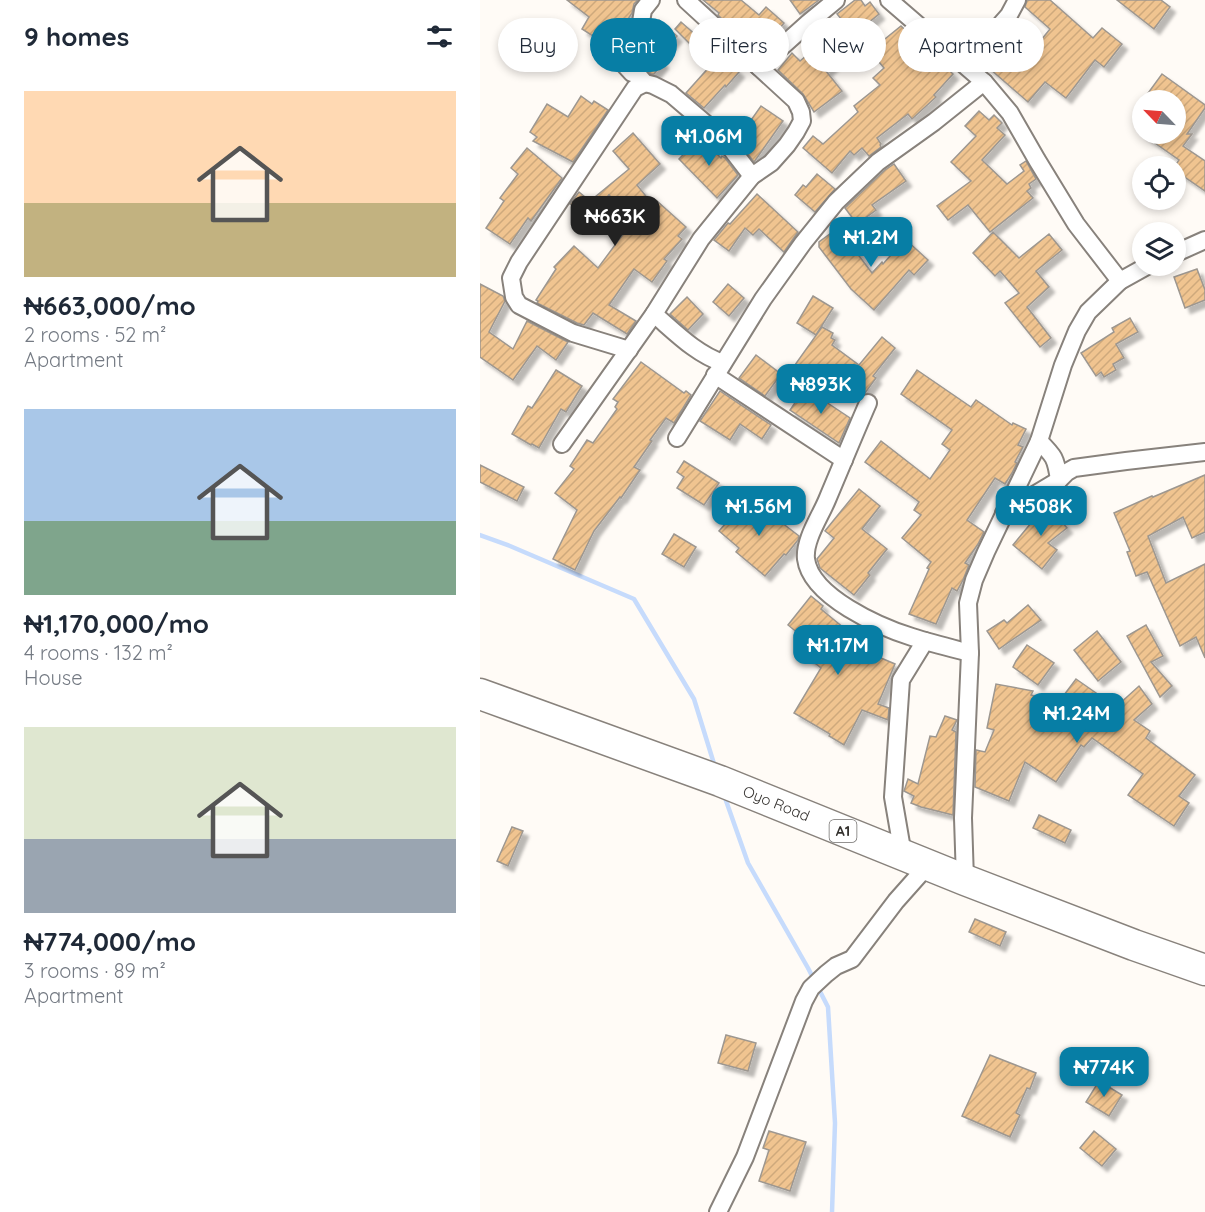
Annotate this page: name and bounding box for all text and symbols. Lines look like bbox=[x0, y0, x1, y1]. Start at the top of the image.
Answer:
chip: Buy bbox=[498, 18, 578, 72]
chip: Rent bbox=[590, 18, 677, 72]
chip: Filters bbox=[689, 18, 789, 72]
chip: New bbox=[801, 18, 886, 72]
chip: Apartment bbox=[898, 18, 1044, 72]
text: 9 homes bbox=[24, 20, 129, 53]
icon: filters bbox=[423, 20, 456, 53]
north arrow bbox=[1132, 90, 1186, 144]
map controls bbox=[1132, 90, 1186, 276]
pin: ₦1.06M bbox=[660, 116, 758, 167]
text: ₦1.06M bbox=[675, 123, 743, 148]
icon: home bbox=[186, 130, 294, 238]
button: locate bbox=[1132, 156, 1186, 210]
pin: ₦663K bbox=[573, 196, 657, 247]
text: ₦663K bbox=[585, 203, 645, 228]
pin: ₦1.2M bbox=[829, 217, 913, 268]
button: layers bbox=[1132, 222, 1186, 276]
text: ₦1.2M bbox=[843, 224, 899, 249]
text: ₦663,000/mo bbox=[24, 289, 196, 322]
text: 2 rooms · 52 m² bbox=[24, 322, 166, 347]
text: Apartment bbox=[24, 347, 124, 372]
pin: ₦893K bbox=[779, 364, 863, 415]
text: ₦893K bbox=[791, 371, 851, 396]
icon: home bbox=[186, 448, 294, 556]
pin: ₦1.56M bbox=[710, 486, 808, 537]
pin: ₦508K bbox=[999, 486, 1083, 537]
text: ₦1.56M bbox=[726, 493, 792, 518]
text: ₦508K bbox=[1010, 493, 1072, 518]
text: ₦1,170,000/mo bbox=[24, 607, 209, 640]
pin: ₦1.17M bbox=[789, 625, 887, 676]
text: ₦1.17M bbox=[807, 632, 869, 657]
text: 4 rooms · 132 m² bbox=[24, 640, 173, 665]
text: House bbox=[24, 665, 83, 690]
pin: ₦1.24M bbox=[1028, 693, 1126, 744]
text: ₦1.24M bbox=[1044, 700, 1110, 725]
icon: home bbox=[186, 766, 294, 874]
street label: Oyo Road bbox=[740, 781, 813, 825]
road number: A1 bbox=[830, 820, 856, 842]
text: ₦774,000/mo bbox=[24, 925, 196, 958]
text: 3 rooms · 89 m² bbox=[24, 958, 166, 983]
text: Apartment bbox=[24, 983, 124, 1008]
pin: ₦774K bbox=[1062, 1047, 1146, 1098]
text: ₦774K bbox=[1074, 1054, 1134, 1079]

